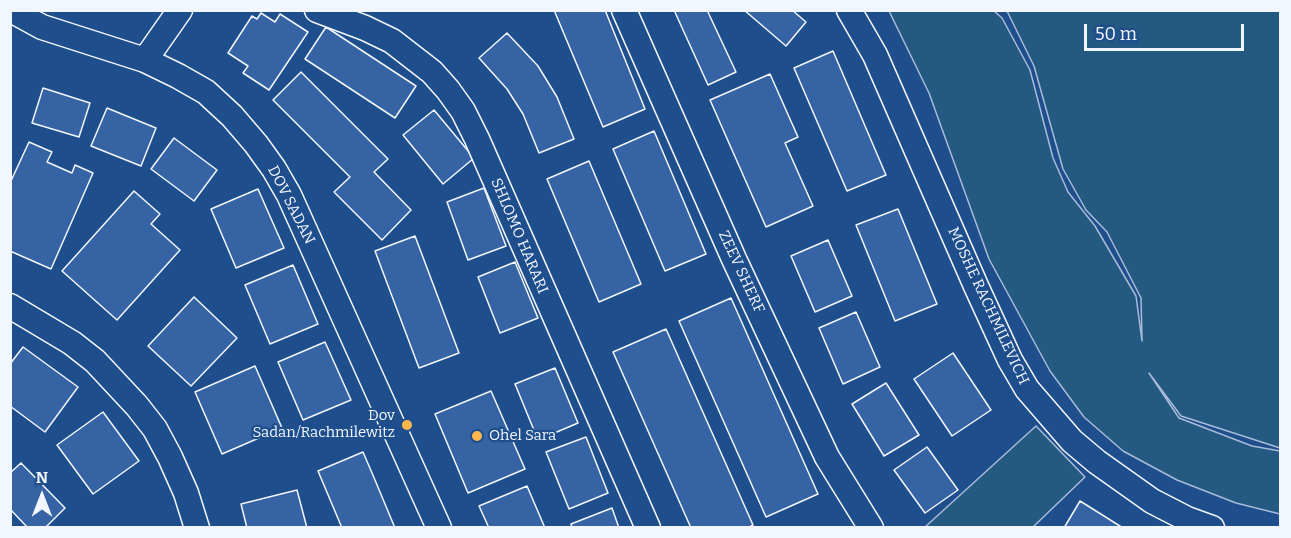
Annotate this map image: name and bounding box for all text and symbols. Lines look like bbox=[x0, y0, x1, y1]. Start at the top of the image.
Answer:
scale bar bbox=[1087, 12, 1248, 50]
text: 50 m bbox=[1095, 23, 1137, 45]
street label: DOV SADAN bbox=[264, 163, 318, 247]
street label: SHLOMO HARARI bbox=[487, 175, 551, 297]
street label: MOSHE RACHMILEVICH bbox=[944, 224, 1032, 388]
street label: ZEEV SHERF bbox=[714, 228, 768, 316]
place label: Dov Sadan/Rachmilewitz bbox=[252, 407, 395, 442]
marker: Dov Sadan/Rachmilewitz bbox=[400, 418, 414, 432]
place label: Ohel Sara bbox=[489, 427, 556, 445]
marker: Ohel Sara bbox=[470, 429, 484, 443]
north arrow bbox=[12, 466, 72, 526]
text: N bbox=[36, 468, 48, 487]

